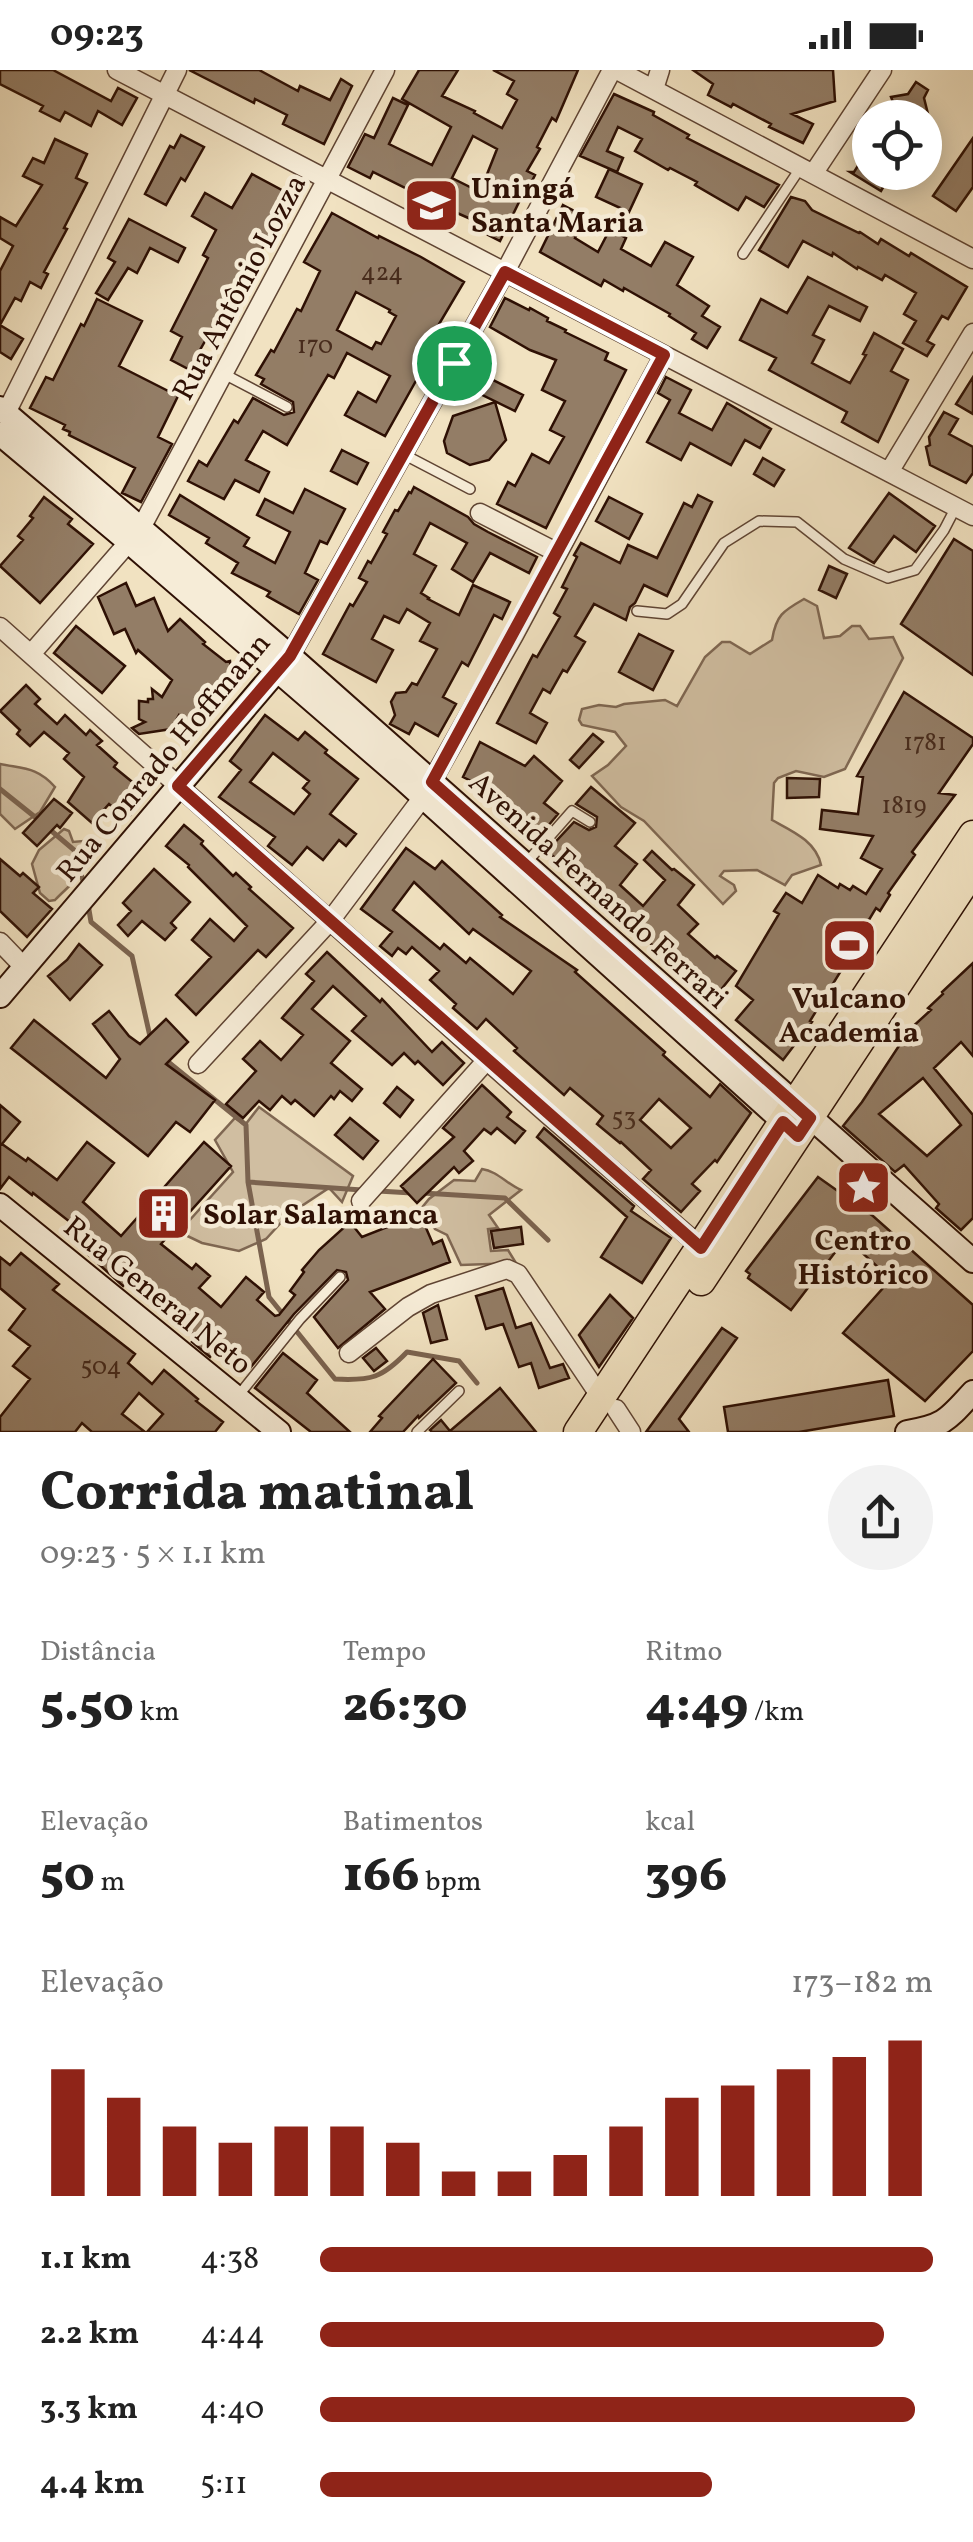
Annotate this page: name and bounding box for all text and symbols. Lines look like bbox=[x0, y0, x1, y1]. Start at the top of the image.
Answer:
text: 09:23 bbox=[50, 9, 144, 62]
map controls bbox=[852, 100, 942, 190]
button: locate bbox=[852, 100, 942, 190]
street label: Rua Antônio Lozza bbox=[163, 168, 318, 408]
place label: Uningá Santa Maria bbox=[471, 169, 644, 245]
school or university icon: Uningá Santa Maria bbox=[402, 175, 462, 235]
house number: 424 bbox=[361, 256, 403, 291]
pin bbox=[412, 321, 497, 406]
house number: 170 bbox=[297, 329, 333, 364]
icon: arrive bbox=[427, 336, 482, 391]
street label: Rua Conrado Hoffmann bbox=[48, 625, 282, 892]
house number: 1781 bbox=[903, 726, 947, 761]
street label: Avenida Fernando Ferrari bbox=[458, 763, 737, 1020]
house number: 1819 bbox=[881, 789, 927, 824]
sports icon: Vulcano Academia bbox=[819, 915, 879, 975]
place label: Vulcano Academia bbox=[779, 979, 919, 1055]
house number: 53 bbox=[612, 1101, 636, 1136]
place icon: Centro Histórico bbox=[833, 1157, 893, 1217]
building icon: Solar Salamanca bbox=[134, 1184, 194, 1244]
place label: Solar Salamanca bbox=[203, 1195, 438, 1237]
street label: Rua General Neto bbox=[53, 1207, 260, 1386]
place label: Centro Histórico bbox=[797, 1221, 929, 1297]
house number: 504 bbox=[81, 1350, 121, 1385]
text: Corrida matinal bbox=[40, 1457, 474, 1533]
button: share bbox=[828, 1465, 933, 1570]
text: 09:23 · 5 × 1.1 km bbox=[40, 1533, 266, 1577]
text: Distância bbox=[40, 1633, 156, 1672]
text: Tempo bbox=[343, 1633, 426, 1672]
text: Ritmo bbox=[645, 1633, 722, 1672]
text: 5.50 bbox=[40, 1672, 134, 1742]
text: 26:30 bbox=[343, 1672, 468, 1742]
text: 4:49 bbox=[645, 1672, 748, 1742]
text: km bbox=[134, 1693, 180, 1732]
text: /km bbox=[748, 1693, 804, 1732]
text: Elevação bbox=[40, 1803, 148, 1842]
text: Batimentos bbox=[343, 1803, 483, 1842]
text: kcal bbox=[645, 1803, 695, 1842]
text: 50 bbox=[40, 1842, 95, 1912]
text: 166 bbox=[343, 1842, 420, 1912]
text: 396 bbox=[645, 1842, 727, 1912]
text: m bbox=[95, 1863, 125, 1902]
text: bpm bbox=[420, 1863, 481, 1902]
text: Elevação bbox=[40, 1962, 164, 2006]
text: 173–182 m bbox=[791, 1962, 933, 2006]
text: 1.1 km bbox=[40, 2238, 132, 2282]
text: 4:38 bbox=[200, 2238, 259, 2282]
text: 2.2 km bbox=[40, 2313, 139, 2357]
text: 4:44 bbox=[200, 2313, 265, 2357]
text: 3.3 km bbox=[40, 2388, 138, 2432]
text: 4:40 bbox=[200, 2388, 264, 2432]
text: 4.4 km bbox=[40, 2463, 145, 2507]
text: 5:11 bbox=[200, 2463, 248, 2507]

